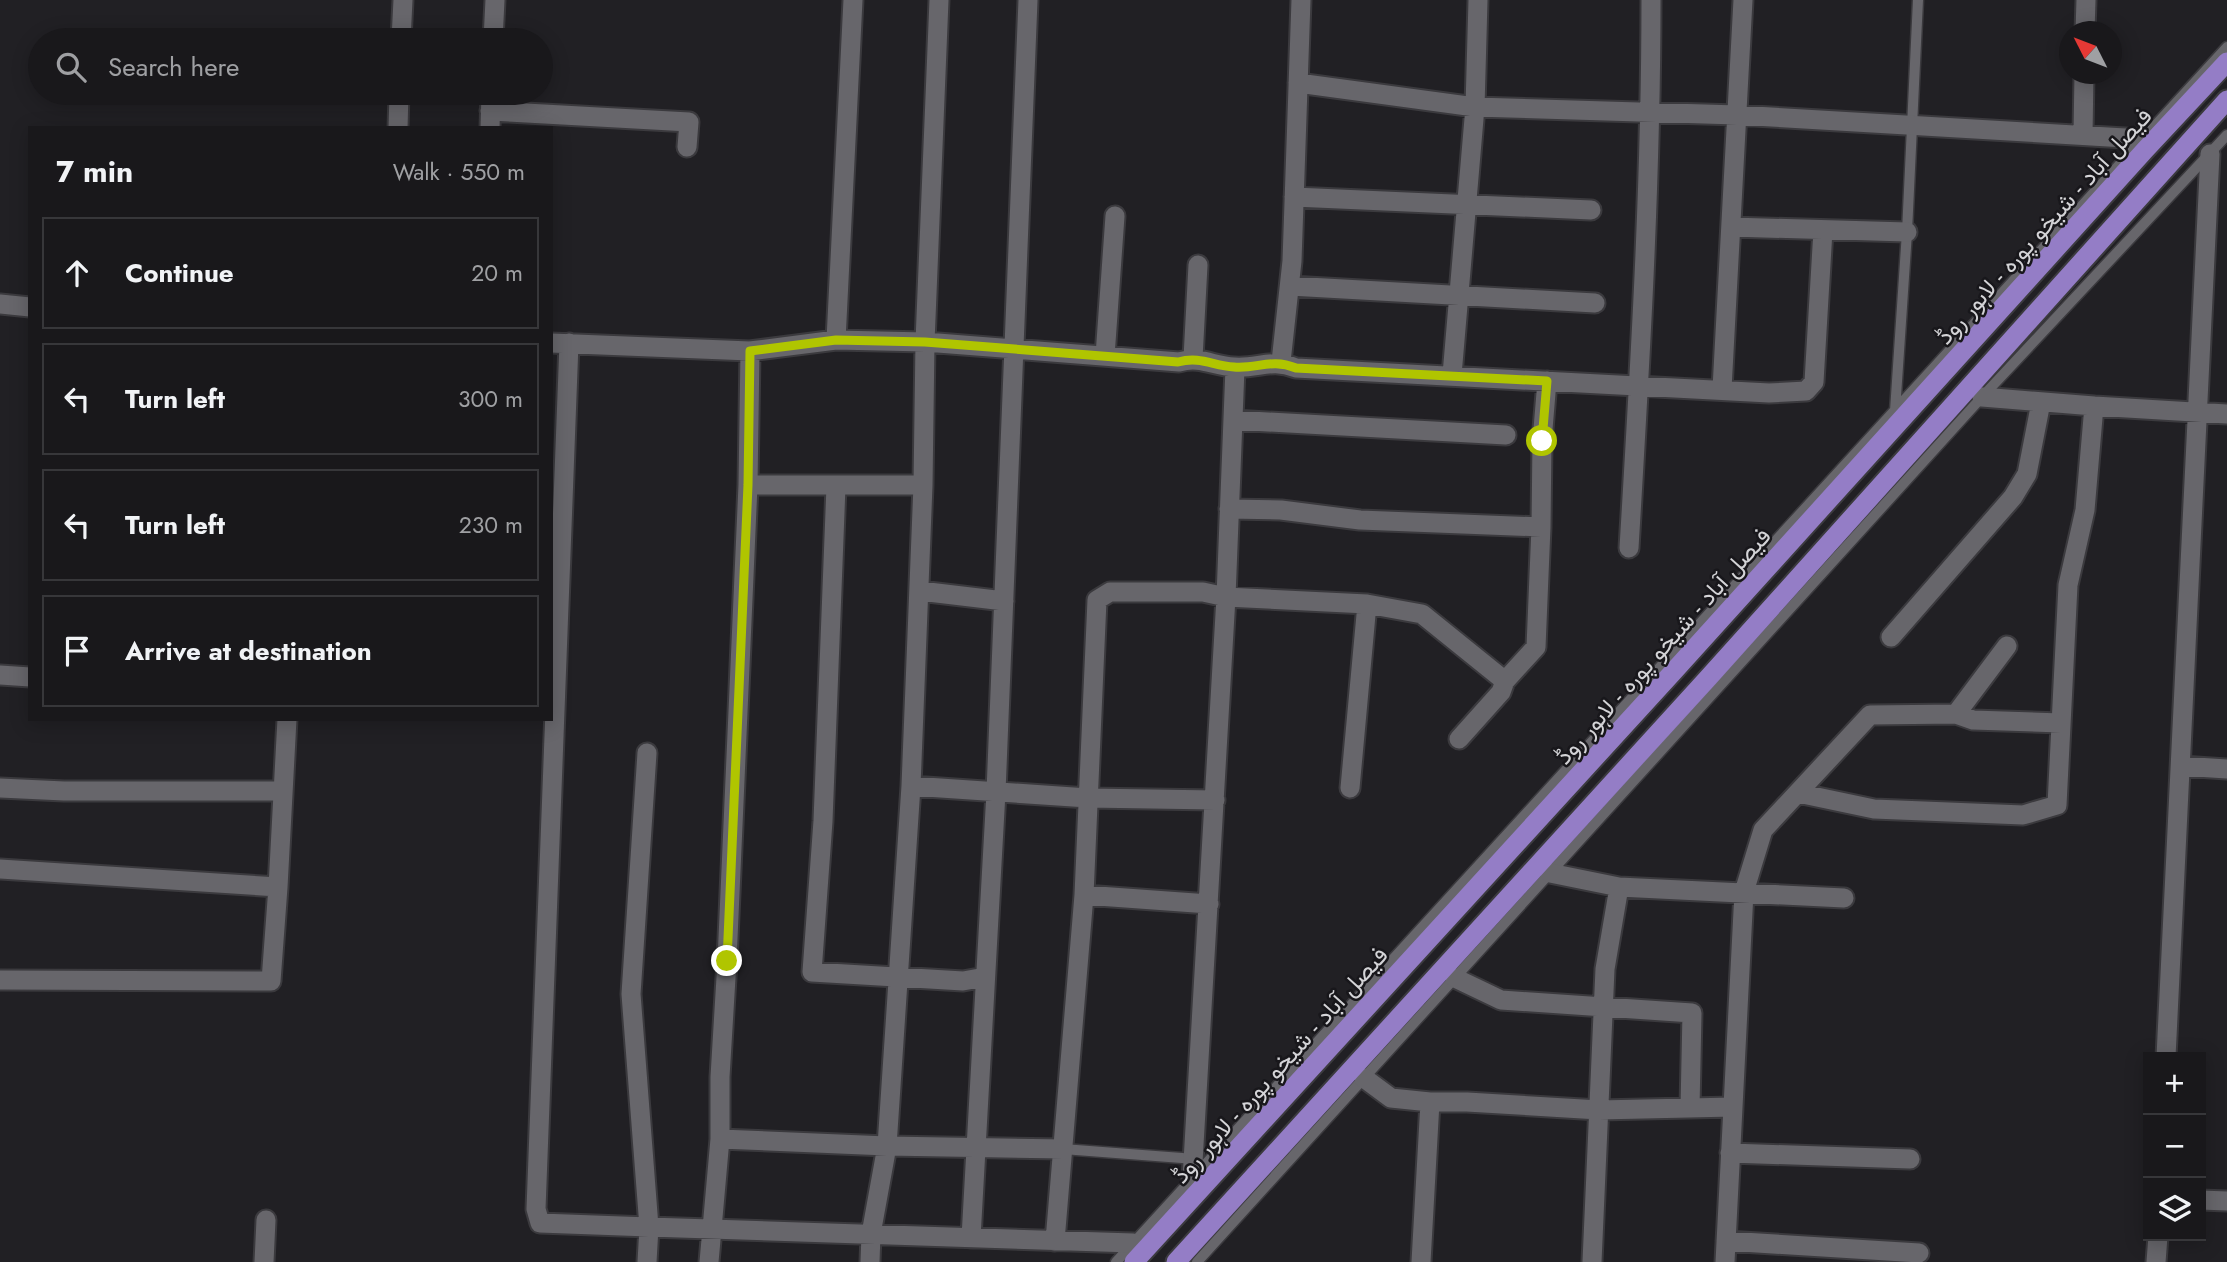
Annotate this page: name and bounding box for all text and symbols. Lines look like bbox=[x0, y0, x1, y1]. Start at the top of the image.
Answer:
north arrow bbox=[2059, 21, 2122, 84]
search box bbox=[28, 28, 553, 105]
icon: search bbox=[52, 48, 90, 86]
text: Search here bbox=[108, 48, 240, 86]
street label: فیصل آباد - شیخو پورہ - لاہور روڈ bbox=[1927, 99, 2160, 352]
text: 7 min bbox=[56, 150, 133, 193]
text: Walk · 550 m bbox=[393, 155, 525, 189]
icon: ahead bbox=[58, 254, 96, 292]
text: Continue bbox=[125, 254, 234, 292]
text: 20 m bbox=[471, 256, 523, 290]
icon: left bbox=[58, 380, 96, 418]
text: Turn left bbox=[125, 380, 225, 418]
text: 300 m bbox=[458, 382, 523, 416]
route start bbox=[1526, 425, 1557, 456]
icon: left bbox=[58, 506, 96, 544]
text: Turn left bbox=[125, 506, 225, 544]
text: 230 m bbox=[459, 508, 523, 542]
street label: فیصل آباد - شیخو پورہ - لاہور روڈ bbox=[1546, 519, 1779, 772]
icon: arrive bbox=[58, 632, 96, 670]
text: Arrive at destination bbox=[125, 632, 372, 670]
street label: فیصل آباد - شیخو پورہ - لاہور روڈ bbox=[1163, 938, 1396, 1191]
route end bbox=[711, 945, 742, 976]
map controls bbox=[2143, 1052, 2206, 1241]
button: + bbox=[2143, 1052, 2206, 1115]
button: − bbox=[2143, 1115, 2206, 1178]
button: layers bbox=[2143, 1178, 2206, 1241]

